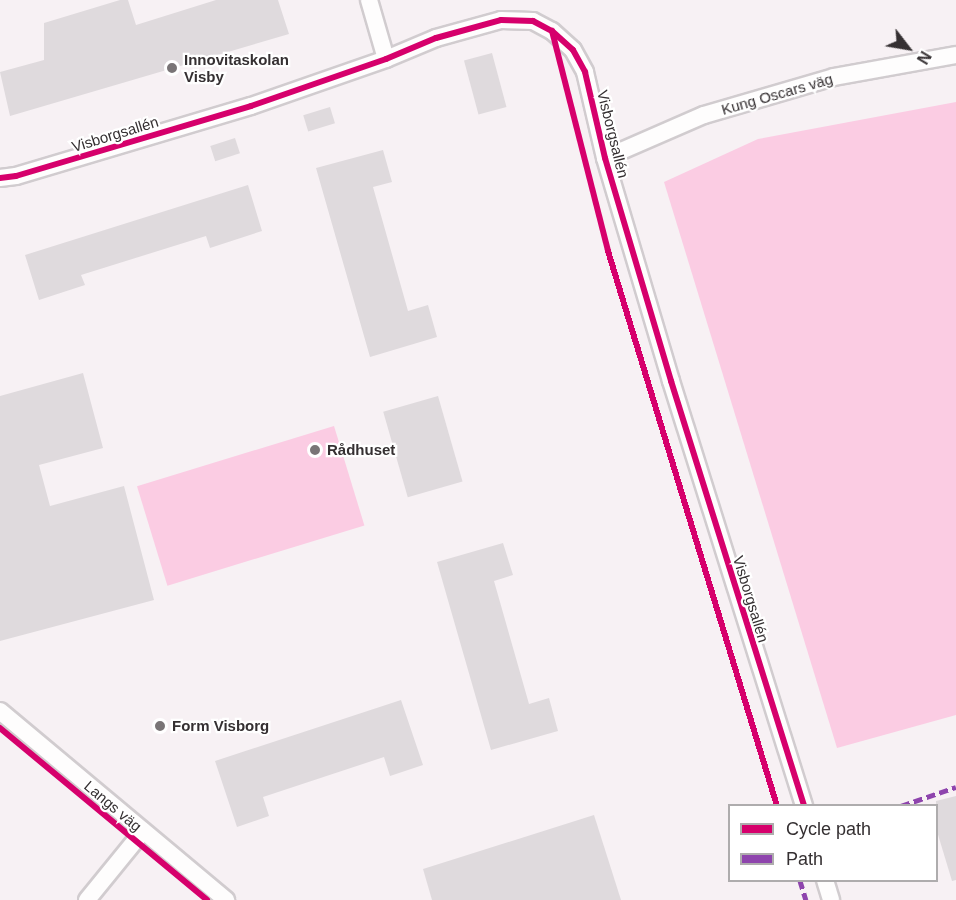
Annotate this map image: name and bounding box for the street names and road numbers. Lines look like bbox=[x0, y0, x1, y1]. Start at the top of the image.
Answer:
street label: Kung Oscars väg bbox=[719, 69, 835, 119]
street label: Visborgsallén bbox=[593, 88, 633, 180]
street label: Visborgsallén bbox=[69, 112, 161, 156]
street label: Visborgsallén bbox=[729, 553, 773, 645]
street label: Langs väg bbox=[81, 777, 145, 835]

